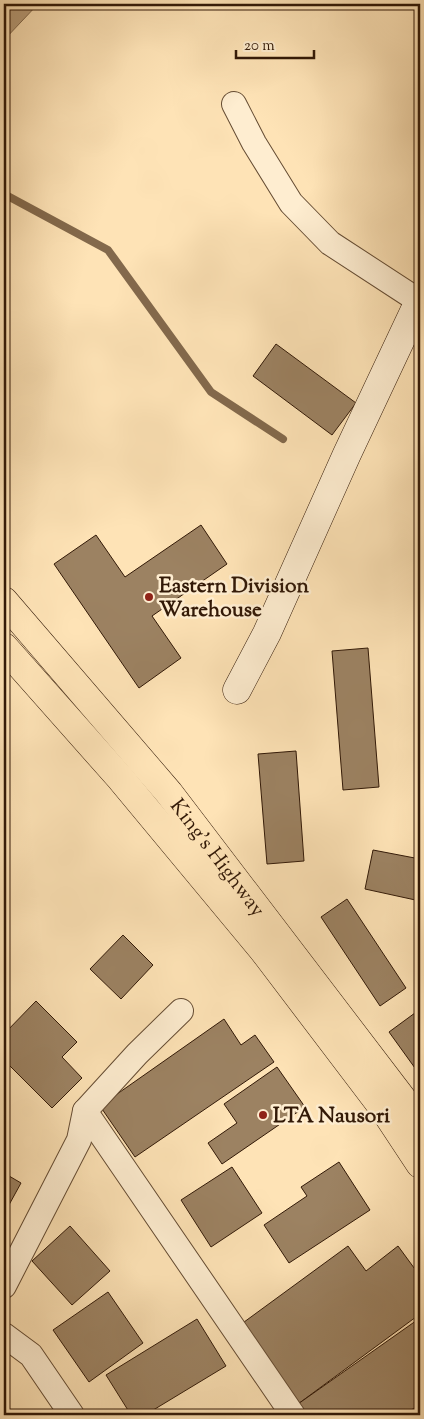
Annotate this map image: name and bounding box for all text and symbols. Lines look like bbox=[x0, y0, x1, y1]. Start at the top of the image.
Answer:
scale bar bbox=[236, 28, 314, 60]
text: 20 m bbox=[244, 36, 275, 57]
place label: Eastern Division Warehouse bbox=[159, 572, 309, 626]
marker: Eastern Division Warehouse bbox=[143, 591, 155, 603]
street label: King's Highway bbox=[162, 793, 272, 924]
place label: LTA Nausori bbox=[273, 1102, 390, 1132]
marker: LTA Nausori bbox=[257, 1109, 269, 1121]

